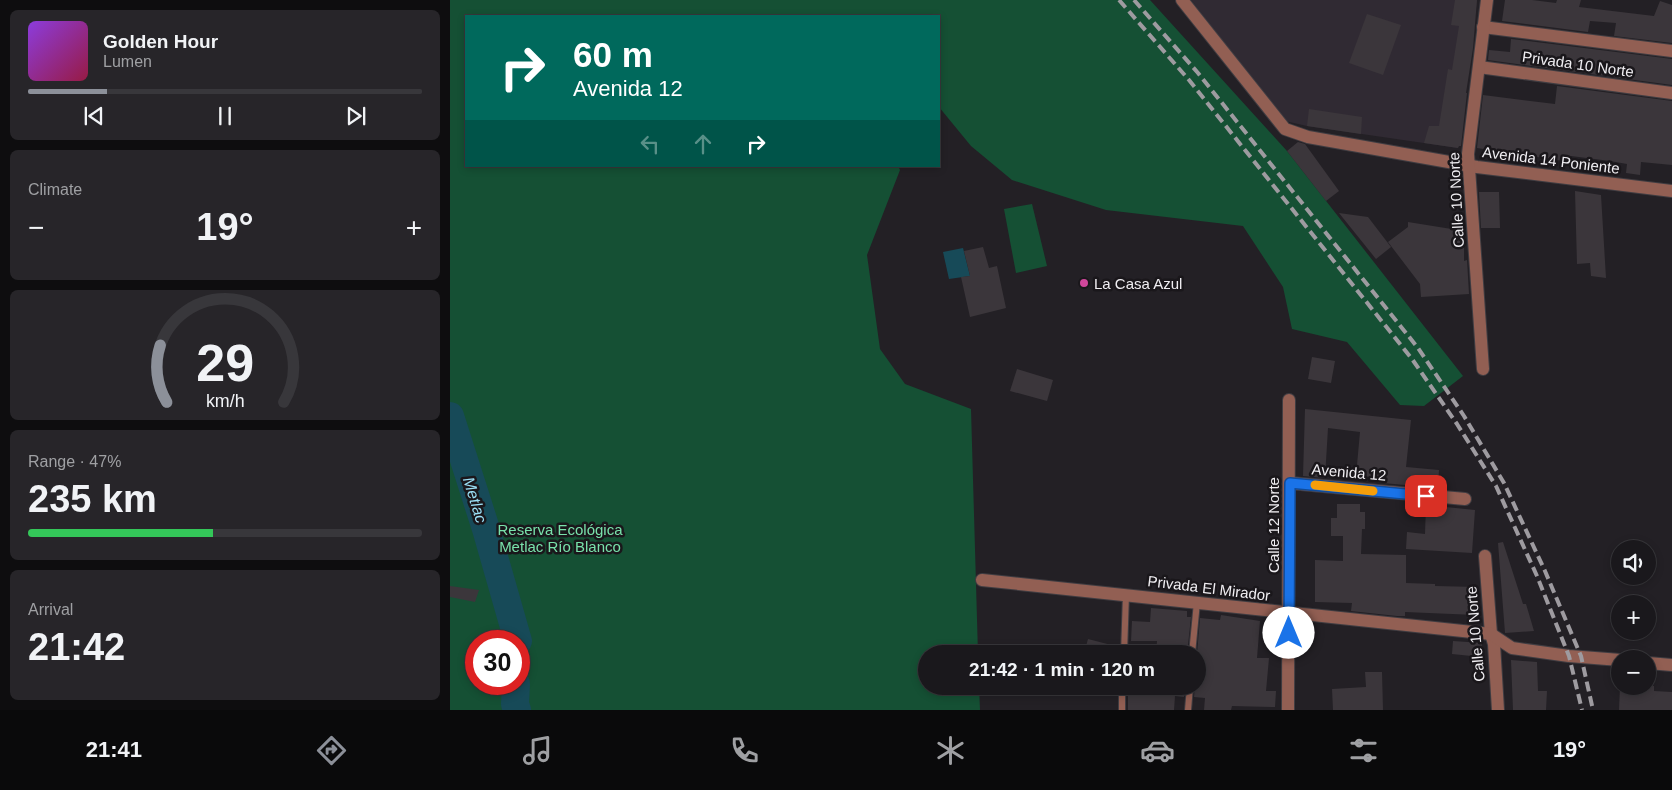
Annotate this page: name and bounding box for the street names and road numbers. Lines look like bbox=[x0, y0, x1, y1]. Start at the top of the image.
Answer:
street label: Privada 10 Norte bbox=[1521, 48, 1635, 80]
street label: Avenida 14 Poniente bbox=[1481, 143, 1621, 177]
street label: Calle 10 Norte bbox=[1445, 152, 1467, 248]
street label: Avenida 12 bbox=[1311, 460, 1387, 484]
street label: Calle 12 Norte bbox=[1265, 477, 1282, 573]
street label: Privada El Mirador bbox=[1147, 572, 1271, 604]
street label: Calle 10 Norte bbox=[1462, 585, 1488, 683]

